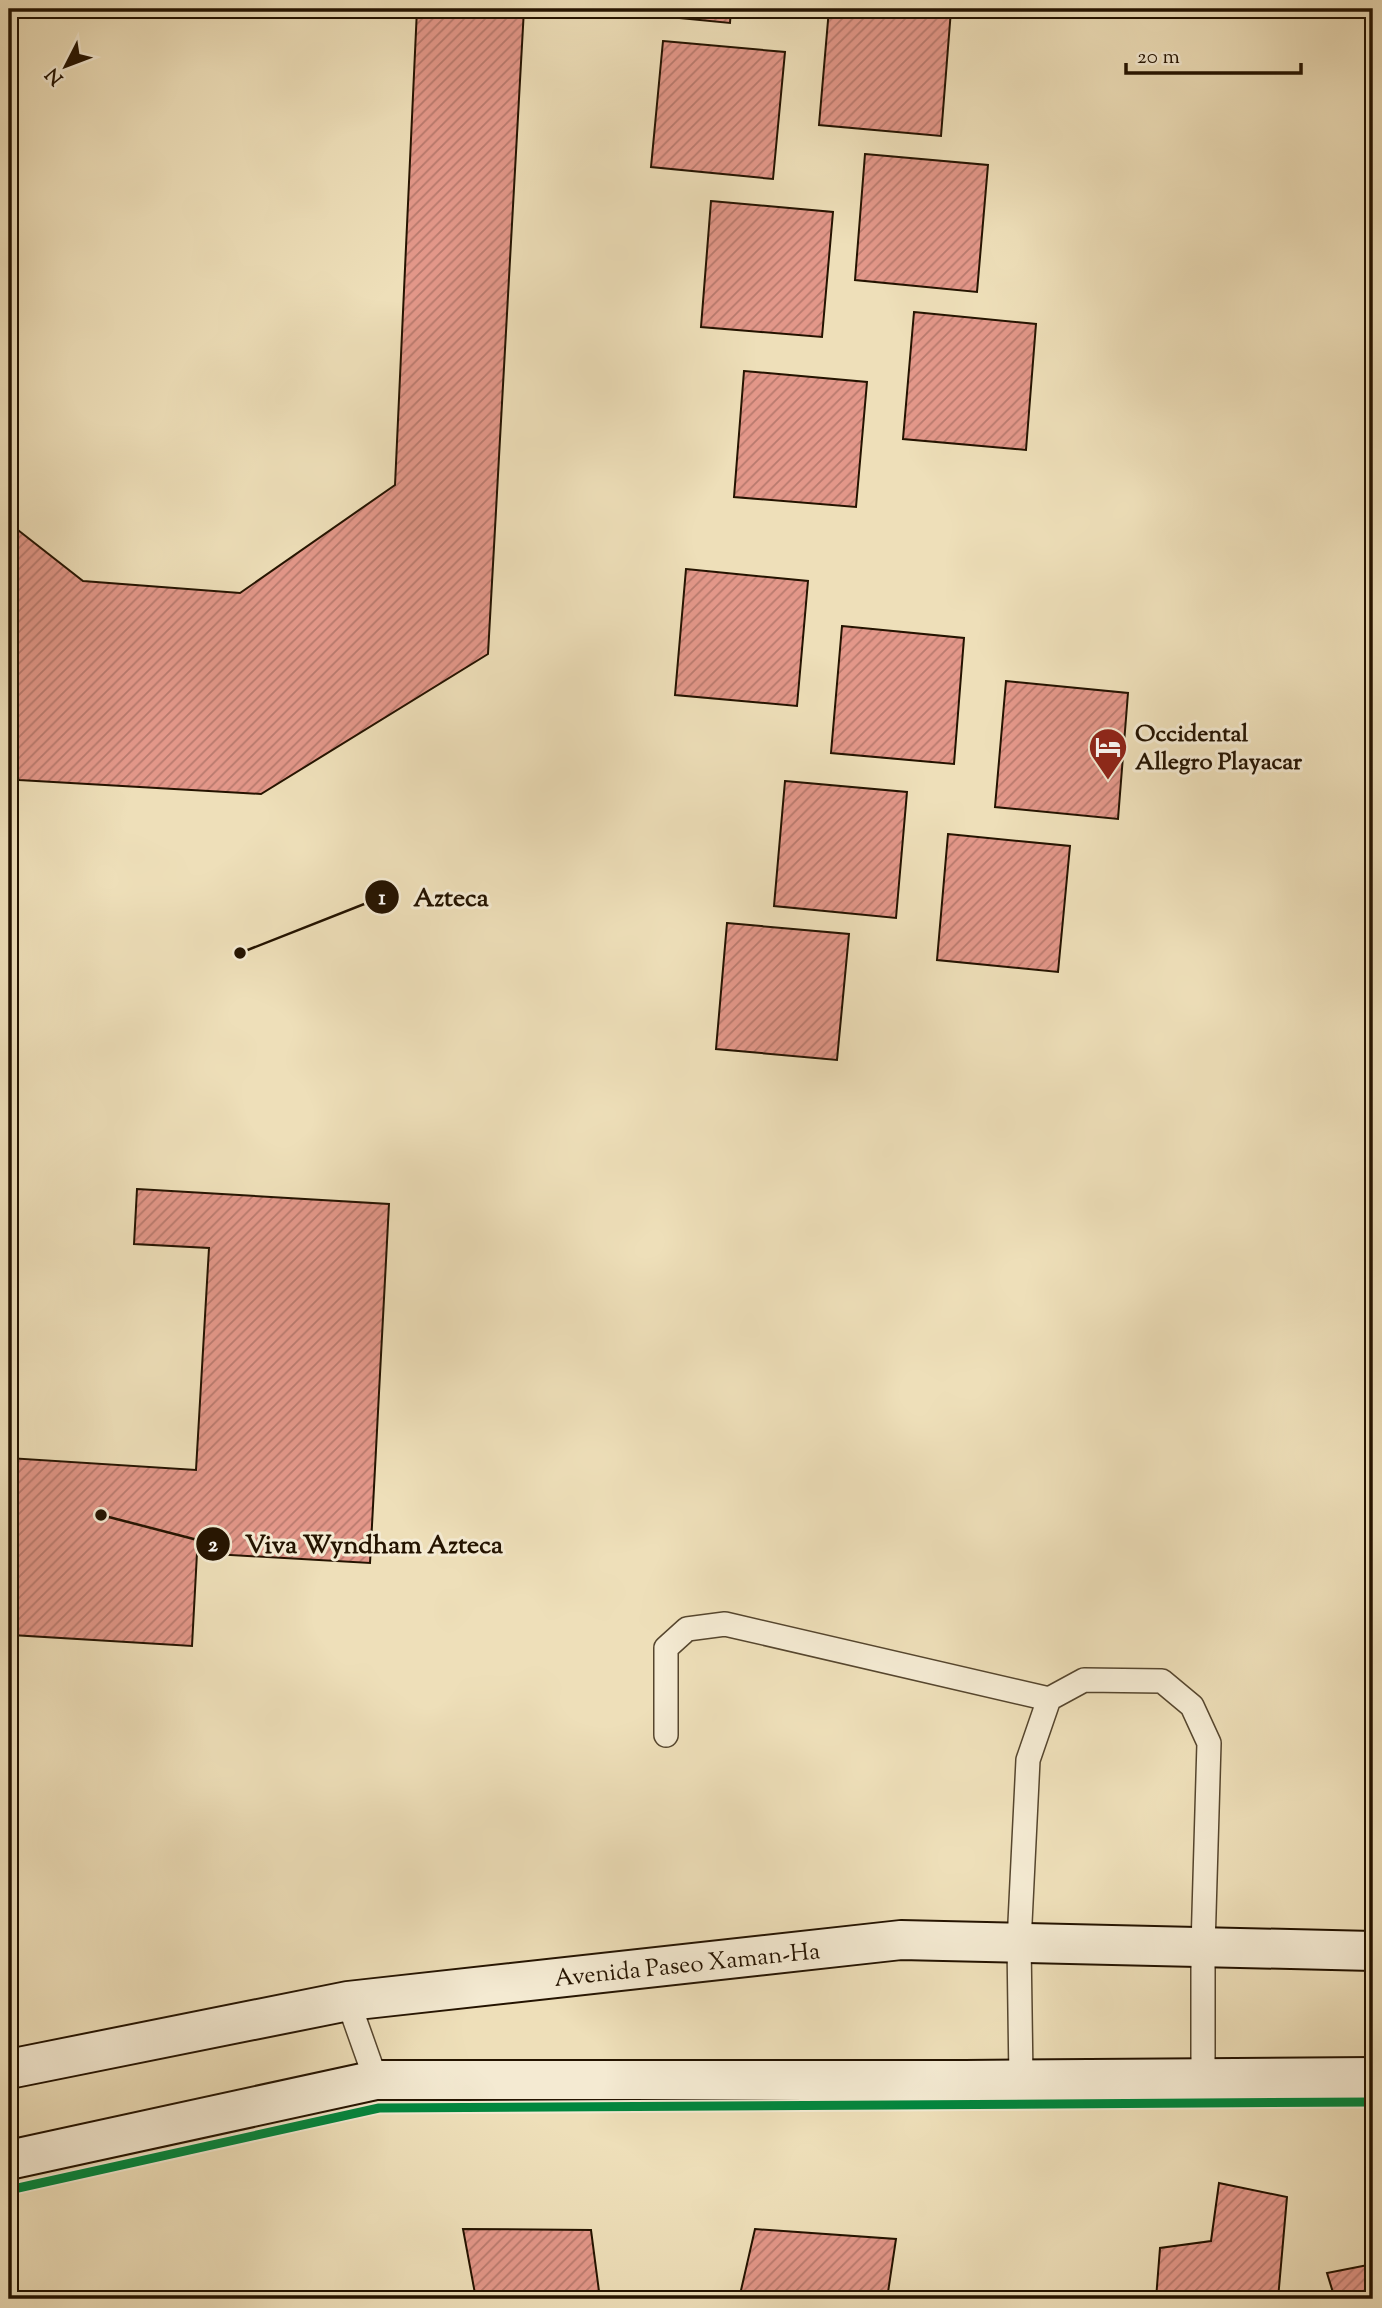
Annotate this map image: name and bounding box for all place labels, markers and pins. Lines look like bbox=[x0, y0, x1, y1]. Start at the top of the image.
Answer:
place label: Occidental Allegro Playacar bbox=[1135, 718, 1303, 780]
hotel icon: Occidental Allegro Playacar bbox=[1087, 726, 1129, 781]
callout: Azteca bbox=[365, 874, 503, 921]
callout: Viva Wyndham Azteca bbox=[196, 1520, 517, 1567]

